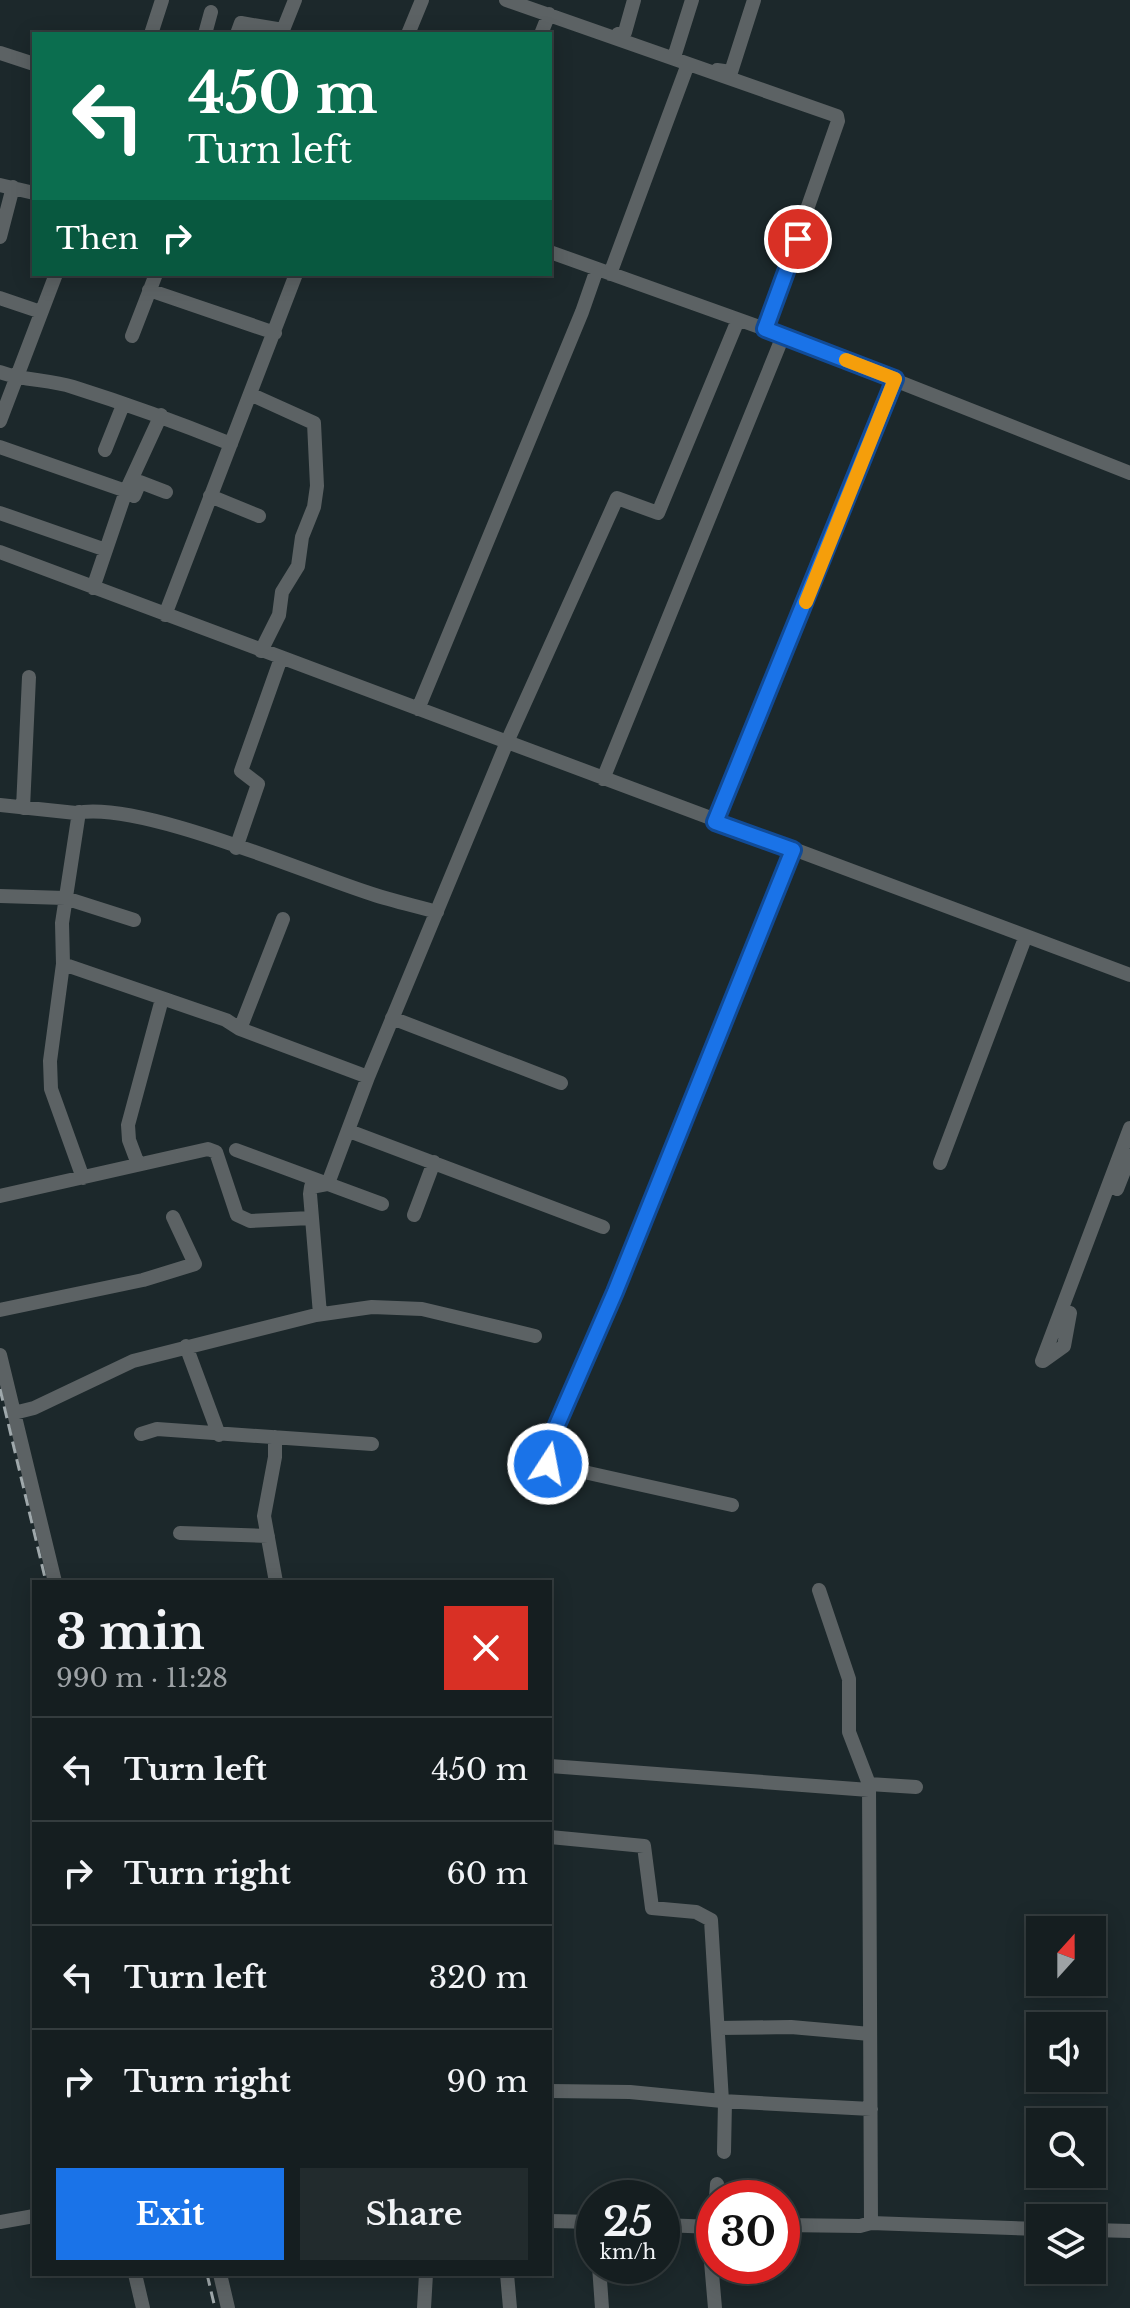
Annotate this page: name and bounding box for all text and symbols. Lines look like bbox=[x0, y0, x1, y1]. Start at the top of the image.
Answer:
text: 450 m bbox=[188, 59, 378, 128]
icon: left bbox=[56, 64, 160, 168]
text: Turn left bbox=[188, 128, 352, 173]
pin bbox=[764, 205, 832, 273]
icon: right bbox=[155, 216, 199, 260]
icon: arrive bbox=[776, 217, 820, 261]
text: Then bbox=[56, 220, 139, 257]
position arrow bbox=[506, 1422, 590, 1506]
text: 3 min bbox=[56, 1602, 205, 1662]
button: close bbox=[444, 1606, 528, 1690]
text: 990 m · 11:28 bbox=[56, 1662, 228, 1694]
icon: left bbox=[56, 1747, 100, 1791]
text: Turn left bbox=[124, 1751, 267, 1788]
text: 450 m bbox=[431, 1751, 528, 1788]
icon: right bbox=[56, 1851, 100, 1895]
text: Turn right bbox=[124, 1855, 291, 1892]
text: 60 m bbox=[446, 1855, 528, 1892]
north arrow bbox=[1026, 1916, 1106, 1996]
map controls bbox=[1026, 1916, 1106, 2284]
icon: left bbox=[56, 1955, 100, 1999]
text: Turn left bbox=[124, 1959, 267, 1996]
text: 320 m bbox=[429, 1959, 528, 1996]
button: sound bbox=[1026, 2012, 1106, 2092]
icon: right bbox=[56, 2059, 100, 2103]
text: Turn right bbox=[124, 2063, 291, 2100]
text: 90 m bbox=[446, 2063, 528, 2100]
button: search bbox=[1026, 2108, 1106, 2188]
button: Exit bbox=[56, 2168, 284, 2260]
button: Share bbox=[300, 2168, 528, 2260]
speed limit sign: 30 bbox=[696, 2180, 800, 2284]
text: 25 bbox=[603, 2197, 653, 2247]
button: layers bbox=[1026, 2204, 1106, 2284]
text: km/h bbox=[600, 2240, 656, 2264]

